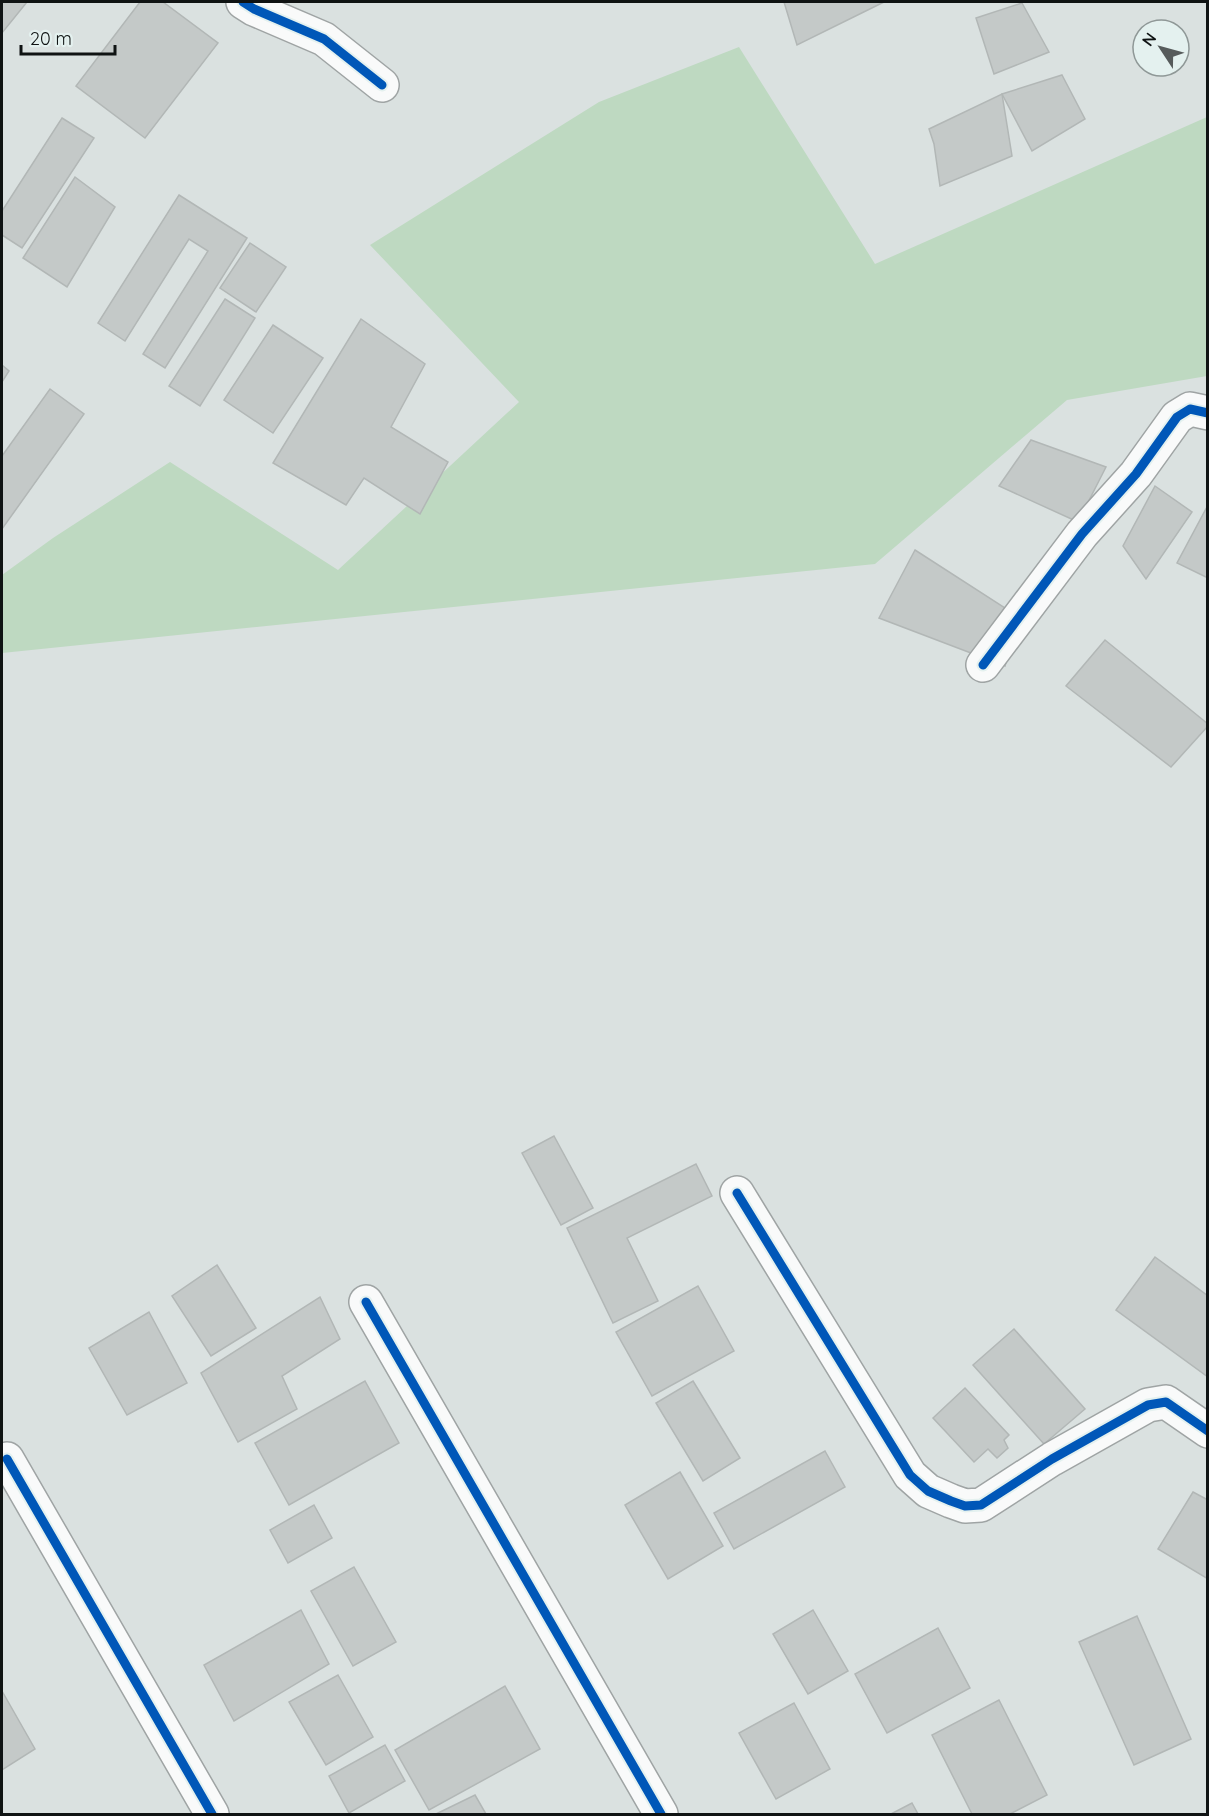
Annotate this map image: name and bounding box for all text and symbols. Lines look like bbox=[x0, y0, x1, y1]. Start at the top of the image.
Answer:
scale bar bbox=[21, 18, 116, 56]
north arrow bbox=[1131, 18, 1191, 78]
text: 20 m bbox=[30, 27, 72, 50]
text: N bbox=[1137, 29, 1160, 50]

